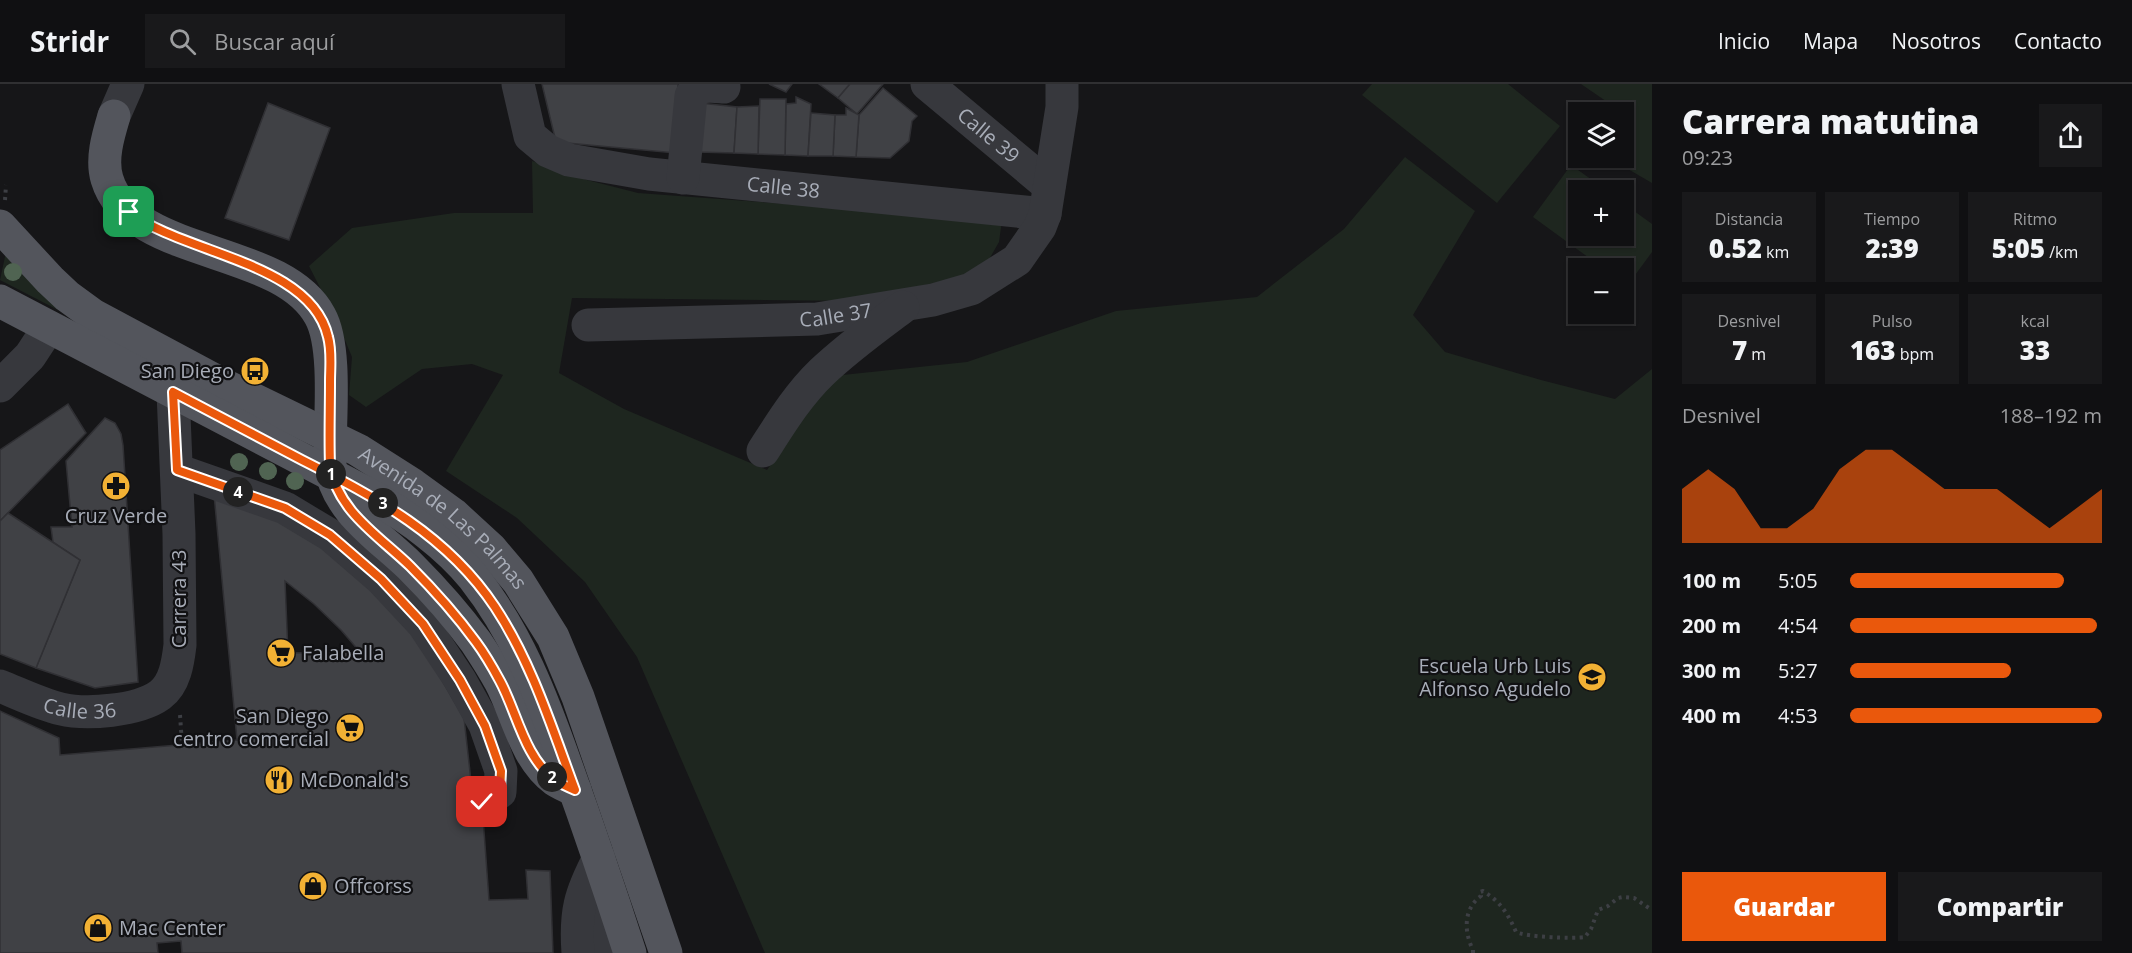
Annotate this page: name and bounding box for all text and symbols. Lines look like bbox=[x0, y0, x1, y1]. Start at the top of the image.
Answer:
search box bbox=[145, 14, 565, 68]
text: Stridr bbox=[30, 22, 109, 60]
icon: search bbox=[166, 25, 199, 58]
text: Buscar aquí bbox=[214, 26, 335, 56]
text: Inicio bbox=[1718, 27, 1770, 55]
text: Mapa bbox=[1803, 27, 1858, 55]
text: Nosotros bbox=[1891, 27, 1981, 55]
text: Contacto bbox=[2014, 27, 2102, 55]
text: Carrera matutina bbox=[1682, 99, 1979, 144]
street label: Calle 39 bbox=[952, 101, 1025, 169]
map controls bbox=[1568, 102, 1634, 324]
button: layers bbox=[1568, 102, 1634, 168]
button: share bbox=[2039, 104, 2102, 167]
text: 09:23 bbox=[1682, 144, 1733, 171]
street label: Calle 38 bbox=[746, 170, 821, 204]
button: + bbox=[1568, 180, 1634, 246]
pin bbox=[103, 186, 154, 237]
icon: arrive bbox=[112, 195, 145, 228]
text: Distancia bbox=[1715, 208, 1783, 230]
text: Tiempo bbox=[1864, 208, 1920, 230]
text: Ritmo bbox=[2013, 208, 2057, 230]
text: 0.52 bbox=[1709, 230, 1762, 266]
text: 2:39 bbox=[1865, 230, 1919, 266]
text: 5:05 bbox=[1992, 230, 2045, 266]
text: km bbox=[1762, 241, 1789, 263]
text: /km bbox=[2045, 241, 2078, 263]
button: − bbox=[1568, 258, 1634, 324]
street label: Calle 37 bbox=[799, 296, 874, 333]
text: Desnivel bbox=[1717, 310, 1781, 332]
text: Pulso bbox=[1872, 310, 1912, 332]
text: kcal bbox=[2021, 310, 2050, 332]
text: 7 bbox=[1732, 332, 1747, 368]
text: 163 bbox=[1850, 332, 1896, 368]
text: 33 bbox=[2020, 332, 2050, 368]
text: m bbox=[1747, 343, 1766, 365]
text: bpm bbox=[1896, 343, 1934, 365]
bus stop icon: San Diego bbox=[239, 355, 271, 387]
place label: San Diego bbox=[141, 357, 234, 384]
text: Desnivel bbox=[1682, 402, 1761, 429]
text: 188–192 m bbox=[2000, 402, 2102, 429]
street label: Avenida de Las Palmas bbox=[354, 440, 534, 594]
pin: 1 bbox=[316, 459, 346, 489]
text: 1 bbox=[326, 463, 336, 485]
pharmacy icon: Cruz Verde bbox=[100, 470, 132, 502]
pin: 4 bbox=[223, 477, 253, 507]
text: 4 bbox=[233, 481, 243, 503]
pin: 3 bbox=[368, 488, 398, 518]
text: 3 bbox=[378, 492, 388, 514]
place label: Cruz Verde bbox=[65, 502, 167, 529]
street label: Carrera 43 bbox=[165, 550, 192, 648]
text: 100 m bbox=[1682, 567, 1741, 594]
text: 5:05 bbox=[1778, 567, 1818, 594]
text: 200 m bbox=[1682, 612, 1741, 639]
text: 4:54 bbox=[1778, 612, 1818, 639]
supermarket icon: Falabella bbox=[265, 637, 297, 669]
place label: Falabella bbox=[302, 639, 384, 666]
place label: Escuela Urb Luis Alfonso Agudelo bbox=[1418, 652, 1571, 702]
text: 300 m bbox=[1682, 657, 1741, 684]
text: 5:27 bbox=[1778, 657, 1818, 684]
school or university icon: Escuela Urb Luis Alfonso Agudelo bbox=[1576, 661, 1608, 693]
street label: Calle 36 bbox=[40, 691, 118, 725]
place label: San Diego centro comercial bbox=[173, 702, 329, 752]
text: 400 m bbox=[1682, 702, 1741, 729]
text: 4:53 bbox=[1778, 702, 1818, 729]
supermarket icon: San Diego centro comercial bbox=[334, 712, 366, 744]
pin: 2 bbox=[537, 762, 567, 792]
restaurant icon: McDonald's bbox=[263, 764, 295, 796]
place label: McDonald's bbox=[300, 766, 409, 793]
text: 2 bbox=[547, 766, 557, 788]
pin bbox=[456, 776, 507, 827]
icon: check bbox=[465, 785, 498, 818]
shop icon: Offcorss bbox=[297, 870, 329, 902]
place label: Offcorss bbox=[334, 872, 412, 899]
button: Guardar bbox=[1682, 872, 1886, 941]
button: Compartir bbox=[1898, 872, 2102, 941]
shop icon: Mac Center bbox=[82, 912, 114, 944]
place label: Mac Center bbox=[119, 914, 226, 941]

